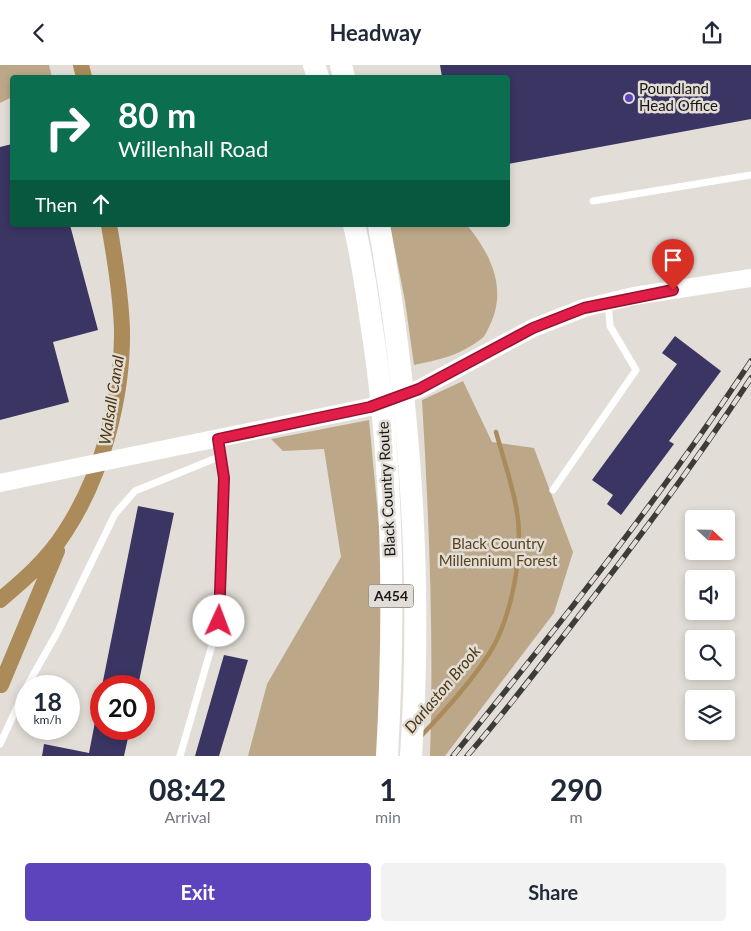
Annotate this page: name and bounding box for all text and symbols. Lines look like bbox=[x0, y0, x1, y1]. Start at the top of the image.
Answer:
icon: back bbox=[25, 19, 53, 47]
text: Headway bbox=[330, 19, 421, 46]
icon: share bbox=[698, 19, 726, 47]
place label: Poundland Head Office bbox=[639, 79, 718, 114]
marker: Poundland Head Office bbox=[623, 92, 635, 104]
text: 80 m bbox=[118, 93, 196, 135]
icon: right bbox=[35, 95, 100, 160]
text: Willenhall Road bbox=[118, 135, 268, 162]
icon: ahead bbox=[87, 190, 115, 218]
text: Then bbox=[35, 193, 77, 216]
pin bbox=[652, 239, 694, 290]
icon: arrive bbox=[659, 246, 687, 274]
water label: Walsall Canal bbox=[94, 354, 127, 446]
street label: Black Country Route bbox=[373, 421, 399, 557]
north arrow bbox=[685, 510, 735, 560]
map controls bbox=[685, 510, 735, 740]
park label: Black Country Millennium Forest bbox=[439, 534, 558, 569]
button: sound bbox=[685, 570, 735, 620]
road number: A454 bbox=[368, 585, 414, 607]
position arrow bbox=[192, 594, 244, 646]
button: search bbox=[685, 630, 735, 680]
water label: Darlaston Brook bbox=[400, 641, 484, 736]
speed limit sign: 20 bbox=[90, 675, 155, 740]
text: 18 bbox=[33, 686, 62, 716]
button: layers bbox=[685, 690, 735, 740]
text: km/h bbox=[33, 712, 62, 727]
text: 08:42 bbox=[149, 771, 226, 807]
text: 1 bbox=[379, 771, 397, 807]
text: 290 bbox=[550, 771, 602, 807]
text: Arrival bbox=[164, 807, 211, 826]
text: min bbox=[375, 807, 401, 826]
text: m bbox=[569, 807, 583, 826]
button: Exit bbox=[25, 863, 371, 921]
button: Share bbox=[381, 863, 726, 921]

